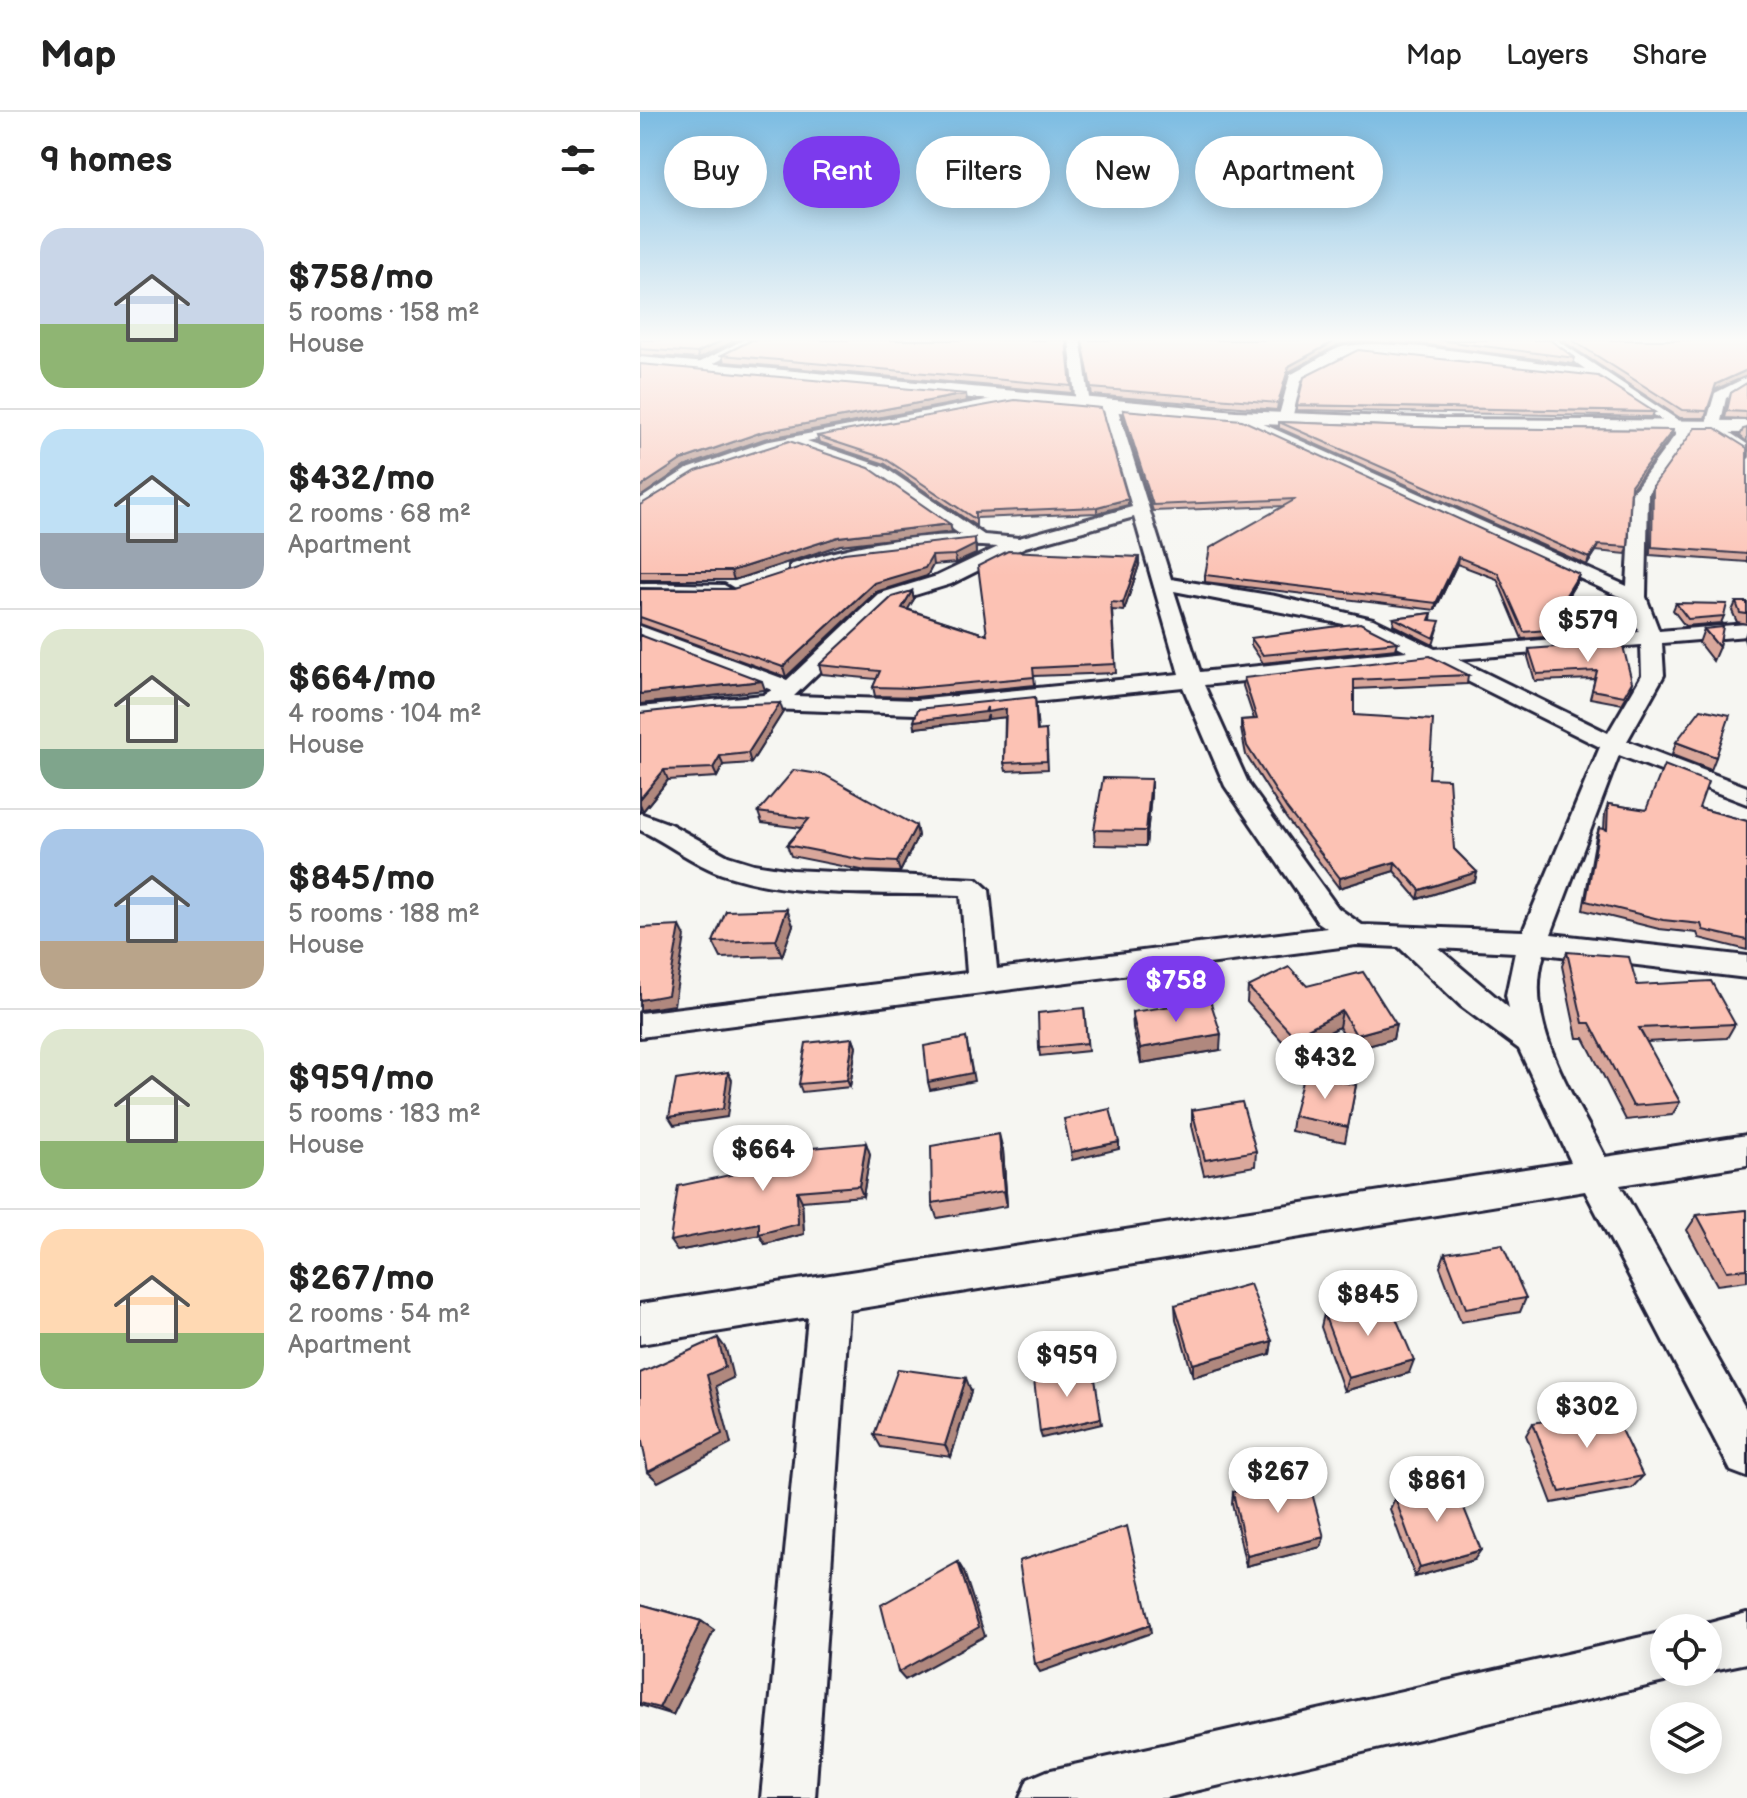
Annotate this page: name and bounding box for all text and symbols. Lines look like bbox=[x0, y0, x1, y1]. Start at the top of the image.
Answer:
text: Map bbox=[40, 33, 116, 78]
text: Map bbox=[1406, 39, 1462, 72]
text: Layers bbox=[1506, 39, 1589, 72]
text: Share bbox=[1633, 39, 1707, 72]
chip: Buy bbox=[664, 136, 767, 208]
chip: Rent bbox=[783, 136, 900, 208]
chip: Filters bbox=[916, 136, 1050, 208]
chip: New bbox=[1066, 136, 1179, 208]
chip: Apartment bbox=[1195, 136, 1383, 208]
icon: filters bbox=[556, 138, 600, 182]
text: 9 homes bbox=[40, 140, 172, 181]
text: $758/mo bbox=[288, 257, 434, 298]
icon: home bbox=[104, 260, 200, 356]
text: 5 rooms · 158 m² bbox=[288, 298, 480, 329]
text: House bbox=[288, 329, 364, 360]
text: $432/mo bbox=[288, 458, 435, 499]
icon: home bbox=[104, 461, 200, 557]
text: 2 rooms · 68 m² bbox=[288, 499, 471, 530]
text: Apartment bbox=[288, 530, 411, 561]
pin: $579 bbox=[1541, 596, 1635, 664]
text: $579 bbox=[1557, 606, 1619, 637]
text: $664/mo bbox=[288, 658, 436, 699]
icon: home bbox=[104, 661, 200, 757]
text: 4 rooms · 104 m² bbox=[288, 699, 482, 730]
text: House bbox=[288, 730, 364, 761]
text: $845/mo bbox=[288, 858, 435, 899]
icon: home bbox=[104, 861, 200, 957]
text: 5 rooms · 188 m² bbox=[288, 899, 480, 930]
text: House bbox=[288, 930, 364, 961]
pin: $758 bbox=[1129, 956, 1223, 1024]
text: $758 bbox=[1145, 966, 1207, 997]
pin: $432 bbox=[1278, 1033, 1372, 1101]
text: $432 bbox=[1293, 1043, 1357, 1074]
text: $959/mo bbox=[288, 1058, 434, 1099]
icon: home bbox=[104, 1061, 200, 1157]
text: 5 rooms · 183 m² bbox=[288, 1099, 481, 1130]
pin: $664 bbox=[716, 1125, 810, 1193]
text: House bbox=[288, 1130, 364, 1161]
text: $664 bbox=[731, 1135, 795, 1166]
text: $267/mo bbox=[288, 1258, 434, 1299]
icon: home bbox=[104, 1261, 200, 1357]
pin: $845 bbox=[1321, 1270, 1415, 1338]
text: $845 bbox=[1336, 1280, 1400, 1311]
text: 2 rooms · 54 m² bbox=[288, 1299, 471, 1330]
text: Apartment bbox=[288, 1330, 411, 1361]
pin: $959 bbox=[1020, 1331, 1114, 1399]
text: $959 bbox=[1036, 1341, 1098, 1372]
pin: $302 bbox=[1540, 1382, 1634, 1450]
text: $302 bbox=[1555, 1392, 1619, 1423]
pin: $267 bbox=[1231, 1447, 1325, 1515]
pin: $861 bbox=[1390, 1456, 1484, 1524]
text: $267 bbox=[1247, 1457, 1309, 1488]
text: $861 bbox=[1407, 1466, 1467, 1497]
map controls bbox=[1650, 1614, 1722, 1774]
button: locate bbox=[1650, 1614, 1722, 1686]
button: layers bbox=[1650, 1702, 1722, 1774]

